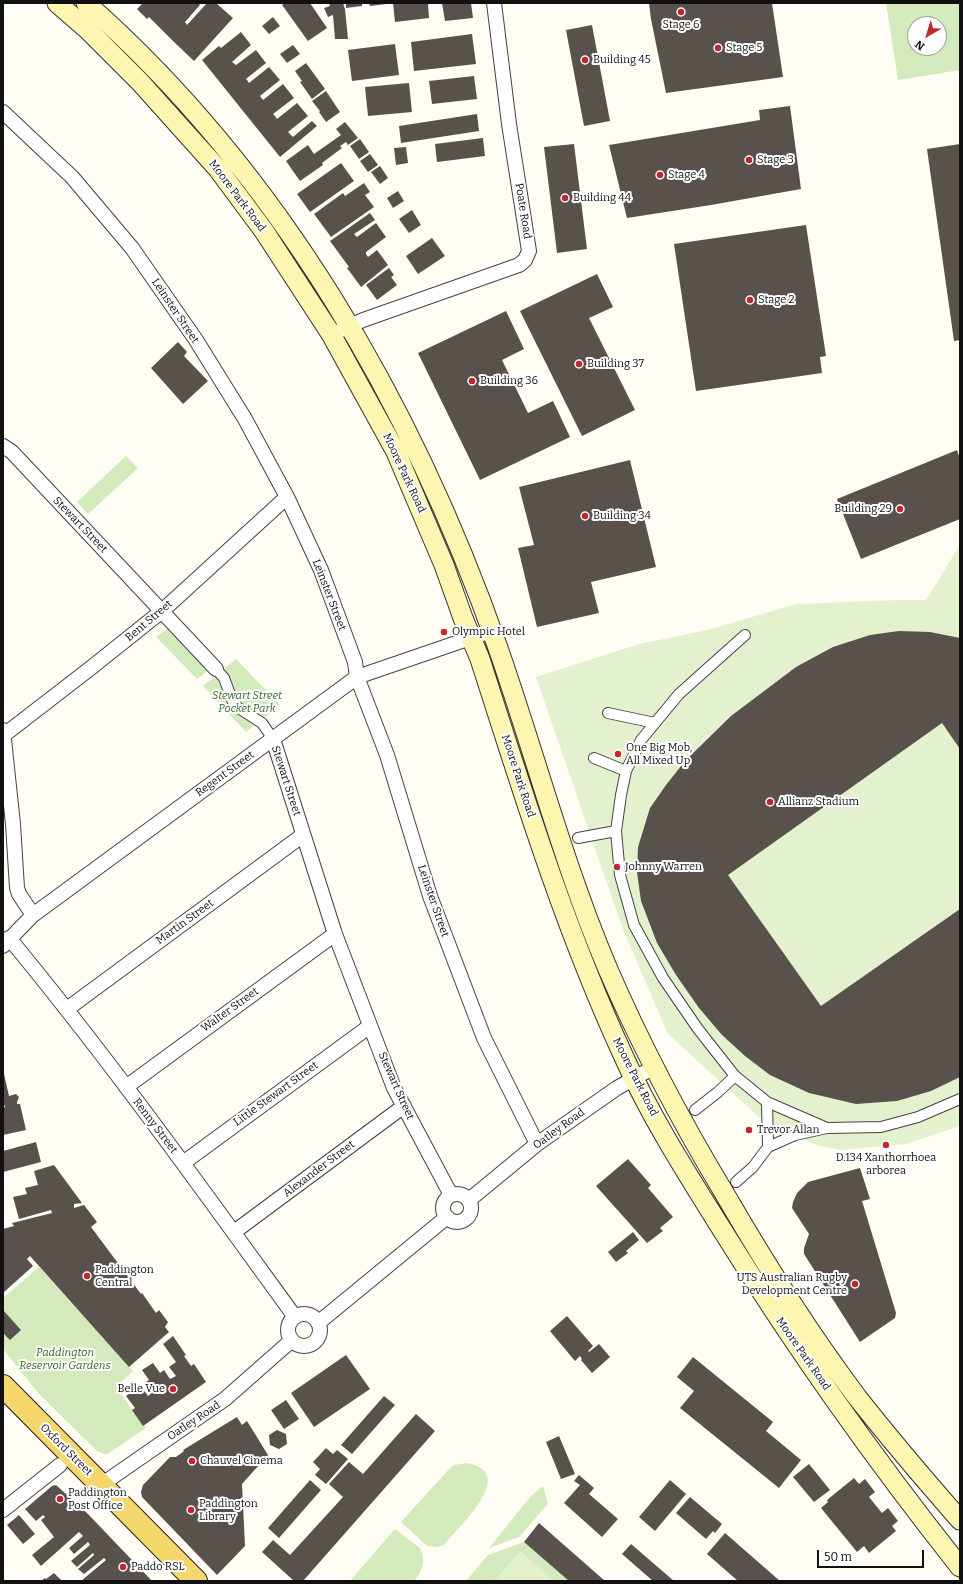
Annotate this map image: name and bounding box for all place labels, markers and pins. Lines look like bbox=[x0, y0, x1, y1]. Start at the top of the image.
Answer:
marker: Stage 6 bbox=[676, 7, 686, 17]
place label: Stage 6 bbox=[662, 18, 700, 32]
place label: Stage 5 bbox=[726, 41, 762, 55]
marker: Stage 5 bbox=[713, 43, 723, 53]
place label: Building 45 bbox=[593, 53, 651, 67]
marker: Building 45 bbox=[580, 55, 590, 65]
place label: Stage 3 bbox=[757, 153, 794, 167]
marker: Stage 3 bbox=[744, 155, 754, 165]
place label: Stage 4 bbox=[668, 168, 705, 182]
marker: Stage 4 bbox=[655, 170, 665, 180]
place label: Building 44 bbox=[573, 191, 631, 205]
marker: Building 44 bbox=[560, 193, 570, 203]
place label: Stage 2 bbox=[758, 293, 795, 307]
marker: Stage 2 bbox=[745, 295, 755, 305]
place label: Building 37 bbox=[587, 357, 644, 371]
marker: Building 37 bbox=[574, 359, 584, 369]
place label: Building 36 bbox=[480, 374, 538, 388]
marker: Building 36 bbox=[467, 376, 477, 386]
place label: Building 29 bbox=[834, 502, 892, 516]
marker: Building 29 bbox=[895, 504, 905, 514]
place label: Building 34 bbox=[593, 509, 651, 523]
marker: Building 34 bbox=[580, 511, 590, 521]
place label: Olympic Hotel bbox=[452, 625, 525, 639]
marker: Olympic Hotel bbox=[439, 627, 449, 637]
place label: One Big Mob, All Mixed Up bbox=[626, 741, 692, 767]
marker: One Big Mob, All Mixed Up bbox=[613, 749, 623, 759]
place label: Allianz Stadium bbox=[778, 795, 859, 809]
marker: Allianz Stadium bbox=[765, 797, 775, 807]
place label: Johnny Warren bbox=[625, 860, 702, 874]
marker: Johnny Warren bbox=[612, 862, 622, 872]
place label: Trevor Allan bbox=[757, 1123, 819, 1137]
marker: Trevor Allan bbox=[744, 1125, 754, 1135]
marker: D.134 Xanthorrhoea arborea bbox=[881, 1140, 891, 1150]
place label: D.134 Xanthorrhoea arborea bbox=[836, 1151, 936, 1177]
place label: Paddington Central bbox=[95, 1263, 154, 1289]
marker: Paddington Central bbox=[82, 1271, 92, 1281]
place label: UTS Australian Rugby Development Centre bbox=[737, 1271, 847, 1297]
marker: UTS Australian Rugby Development Centre bbox=[850, 1279, 860, 1289]
place label: Belle Vue bbox=[118, 1382, 165, 1396]
marker: Belle Vue bbox=[168, 1384, 178, 1394]
place label: Chauvel Cinema bbox=[200, 1454, 283, 1468]
marker: Chauvel Cinema bbox=[187, 1456, 197, 1466]
place label: Paddington Post Office bbox=[68, 1486, 127, 1512]
marker: Paddington Post Office bbox=[55, 1494, 65, 1504]
place label: Paddington Library bbox=[199, 1497, 258, 1523]
marker: Paddington Library bbox=[186, 1505, 196, 1515]
place label: Paddo RSL bbox=[131, 1560, 185, 1574]
marker: Paddo RSL bbox=[118, 1562, 128, 1572]

